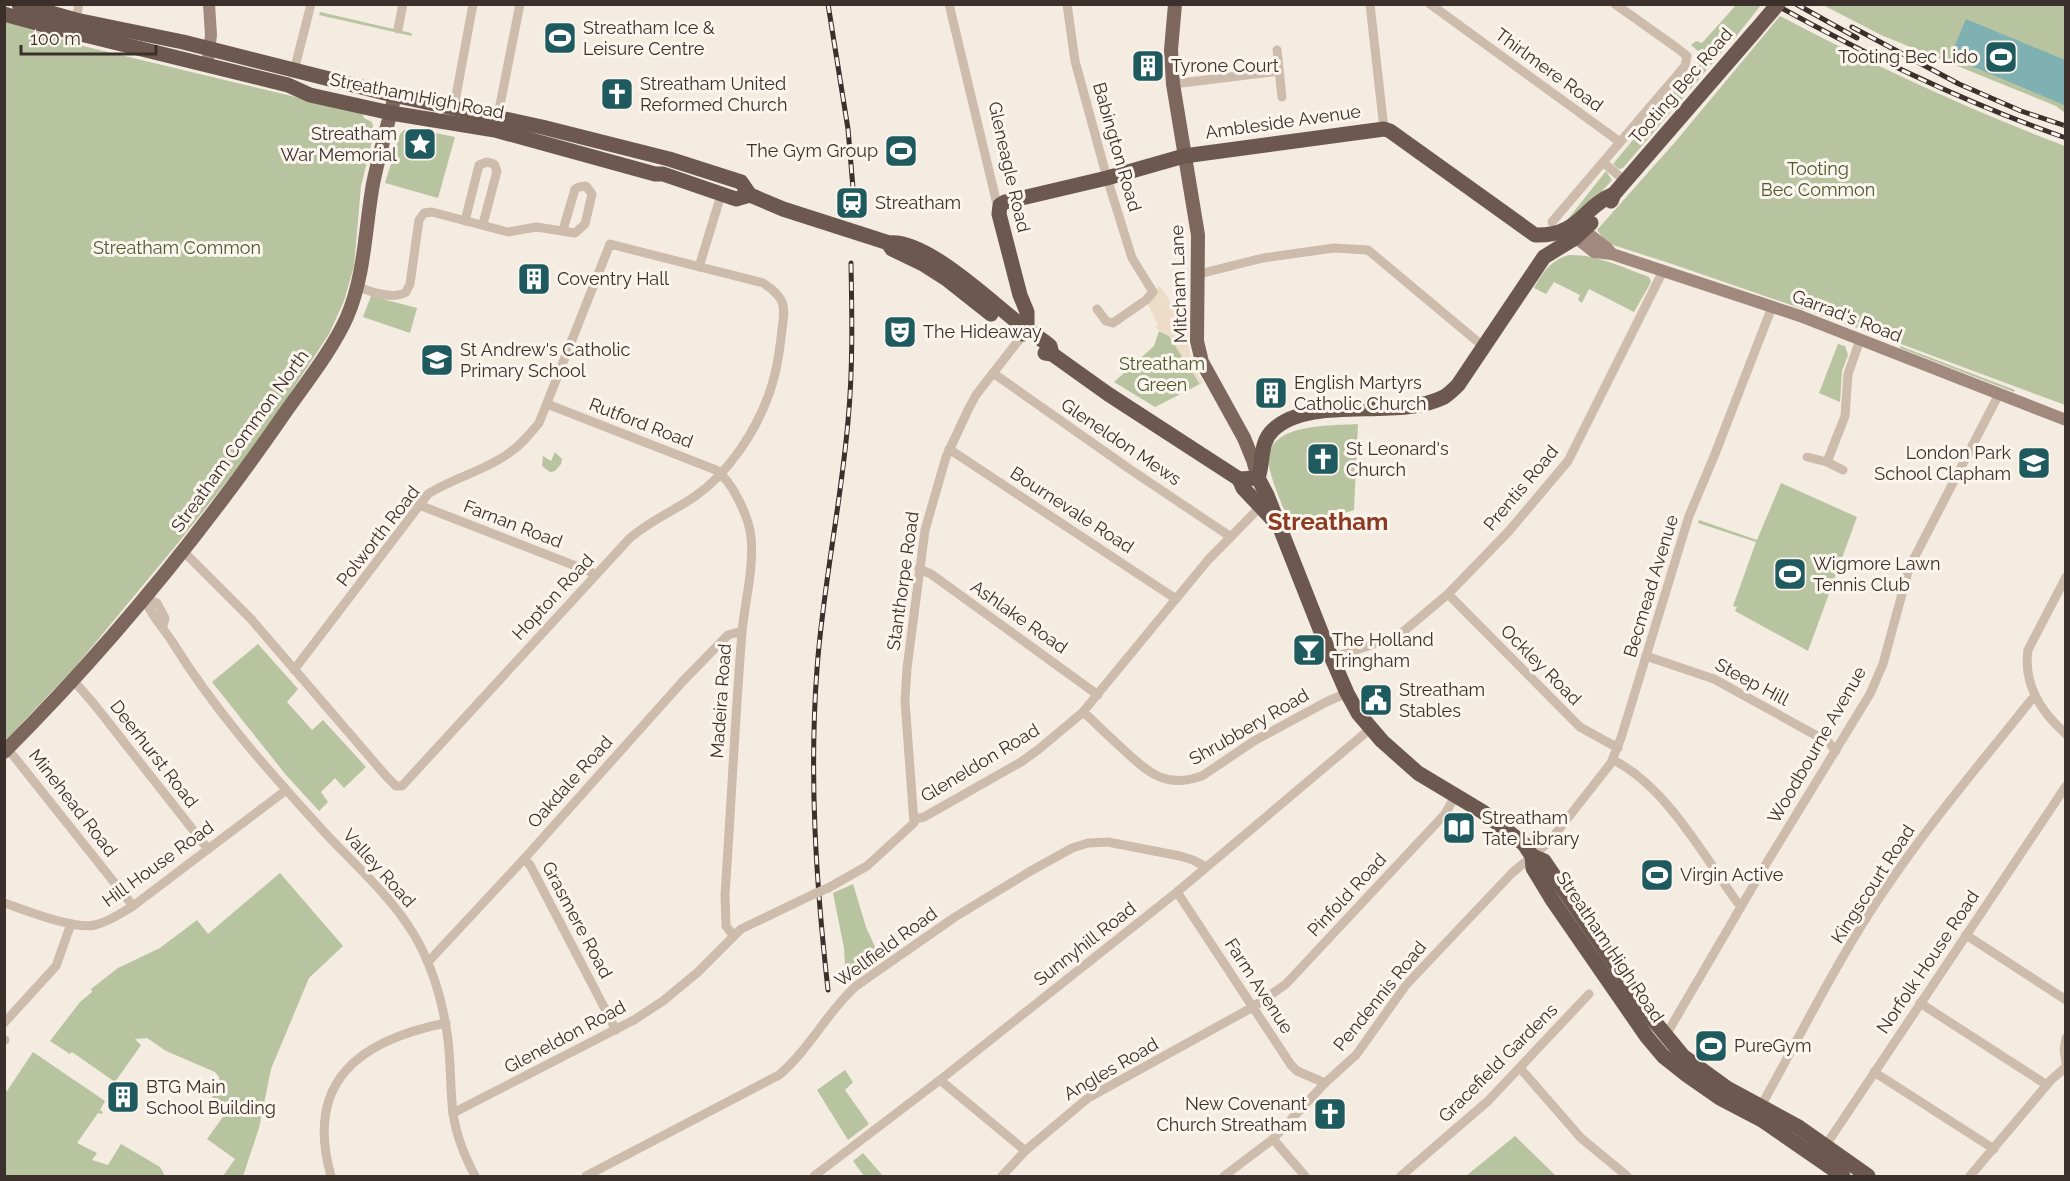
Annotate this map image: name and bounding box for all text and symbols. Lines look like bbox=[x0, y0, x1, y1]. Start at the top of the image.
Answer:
place label: Streatham Ice & Leisure Centre bbox=[583, 17, 715, 59]
scale bar bbox=[21, 18, 156, 56]
sports icon: Streatham Ice & Leisure Centre bbox=[542, 20, 578, 56]
street label: Thirlmere Road bbox=[1491, 23, 1607, 116]
street label: Tooting Bec Road bbox=[1625, 23, 1737, 148]
text: 100 m bbox=[30, 28, 81, 49]
sports icon: Tooting Bec Lido bbox=[1983, 39, 2019, 75]
place label: Tooting Bec Lido bbox=[1838, 46, 1978, 67]
building icon: Tyrone Court bbox=[1130, 48, 1166, 84]
place label: Tyrone Court bbox=[1171, 55, 1279, 76]
street label: Streatham High Road bbox=[328, 68, 506, 123]
place label: Streatham United Reformed Church bbox=[640, 73, 787, 115]
church icon: Streatham United Reformed Church bbox=[599, 76, 635, 112]
street label: Babington Road bbox=[1089, 80, 1146, 214]
street label: Gleneagle Road bbox=[984, 99, 1035, 234]
street label: Ambleside Avenue bbox=[1204, 100, 1362, 143]
place label: Streatham War Memorial bbox=[280, 123, 397, 165]
place icon: Streatham War Memorial bbox=[402, 126, 438, 162]
sports icon: The Gym Group bbox=[883, 133, 919, 169]
place label: The Gym Group bbox=[746, 140, 878, 161]
park label: Tooting Bec Common bbox=[1761, 158, 1875, 200]
station icon: Streatham bbox=[834, 185, 870, 221]
place label: Streatham bbox=[875, 192, 961, 213]
street label: Mitcham Lane bbox=[1166, 224, 1191, 343]
park label: Streatham Common bbox=[93, 237, 261, 258]
building icon: Coventry Hall bbox=[516, 261, 552, 297]
place label: Coventry Hall bbox=[557, 268, 669, 289]
street label: Garrad's Road bbox=[1789, 285, 1905, 346]
theatre icon: The Hideaway bbox=[882, 314, 918, 350]
place label: The Hideaway bbox=[923, 321, 1042, 342]
place label: St Andrew's Catholic Primary School bbox=[460, 339, 630, 381]
school or university icon: St Andrew's Catholic Primary School bbox=[419, 342, 455, 378]
street label: Streatham Common North bbox=[166, 346, 313, 536]
park label: Streatham Green bbox=[1119, 353, 1205, 395]
place label: English Martyrs Catholic Church bbox=[1294, 372, 1427, 414]
building icon: English Martyrs Catholic Church bbox=[1253, 375, 1289, 411]
street label: Rutford Road bbox=[586, 393, 696, 452]
street label: Gleneldon Mews bbox=[1057, 394, 1186, 490]
place label: St Leonard's Church bbox=[1346, 438, 1449, 480]
church icon: St Leonard's Church bbox=[1305, 441, 1341, 477]
street label: Prentis Road bbox=[1479, 441, 1562, 534]
place label: London Park School Clapham bbox=[1874, 442, 2011, 484]
school or university icon: London Park School Clapham bbox=[2016, 445, 2052, 481]
street label: Bournevale Road bbox=[1007, 462, 1138, 557]
street label: Polworth Road bbox=[332, 481, 423, 590]
street label: Farnan Road bbox=[461, 495, 566, 552]
district label: Streatham bbox=[1268, 507, 1388, 536]
street label: Stanthorpe Road bbox=[882, 510, 923, 652]
street label: Becmead Avenue bbox=[1619, 512, 1682, 660]
street label: Hopton Road bbox=[508, 549, 598, 644]
place label: Wigmore Lawn Tennis Club bbox=[1813, 553, 1940, 595]
sports icon: Wigmore Lawn Tennis Club bbox=[1772, 556, 1808, 592]
street label: Ashlake Road bbox=[967, 575, 1072, 658]
street label: Ockley Road bbox=[1497, 620, 1586, 709]
place label: The Holland Tringham bbox=[1332, 629, 1434, 671]
bar icon: The Holland Tringham bbox=[1291, 632, 1327, 668]
street label: Madeira Road bbox=[706, 643, 735, 759]
street label: Steep Hill bbox=[1712, 653, 1793, 710]
street label: Woodbourne Avenue bbox=[1763, 662, 1870, 827]
place label: Streatham Stables bbox=[1399, 679, 1485, 721]
public building icon: Streatham Stables bbox=[1358, 682, 1394, 718]
street label: Shrubbery Road bbox=[1185, 684, 1312, 769]
street label: Deerhurst Road bbox=[106, 696, 203, 812]
street label: Gleneldon Road bbox=[917, 719, 1043, 806]
street label: Oakdale Road bbox=[523, 731, 616, 832]
street label: Minehead Road bbox=[25, 745, 122, 861]
place label: Streatham Tate Library bbox=[1482, 807, 1580, 849]
library icon: Streatham Tate Library bbox=[1441, 810, 1477, 846]
street label: Hill House Road bbox=[98, 816, 218, 911]
street label: Kingscourt Road bbox=[1826, 821, 1919, 947]
street label: Valley Road bbox=[339, 824, 420, 911]
street label: Pinfold Road bbox=[1303, 849, 1390, 940]
sports icon: Virgin Active bbox=[1639, 857, 1675, 893]
street label: Grasmere Road bbox=[538, 858, 617, 982]
place label: Virgin Active bbox=[1680, 864, 1784, 885]
street label: Streatham High Road bbox=[1552, 867, 1669, 1026]
street label: Norfolk House Road bbox=[1872, 886, 1983, 1037]
street label: Sunnyhill Road bbox=[1030, 897, 1140, 990]
street label: Wellfield Road bbox=[830, 902, 941, 991]
street label: Farm Avenue bbox=[1221, 934, 1298, 1038]
street label: Pendennis Road bbox=[1329, 937, 1430, 1055]
street label: Gleneldon Road bbox=[500, 996, 629, 1077]
street label: Gracefield Gardens bbox=[1434, 999, 1562, 1126]
sports icon: PureGym bbox=[1693, 1028, 1729, 1064]
street label: Angles Road bbox=[1060, 1033, 1162, 1104]
place label: PureGym bbox=[1734, 1035, 1812, 1056]
place label: BTG Main School Building bbox=[146, 1076, 276, 1118]
building icon: BTG Main School Building bbox=[105, 1079, 141, 1115]
place label: New Covenant Church Streatham bbox=[1156, 1093, 1307, 1135]
church icon: New Covenant Church Streatham bbox=[1312, 1096, 1348, 1132]

